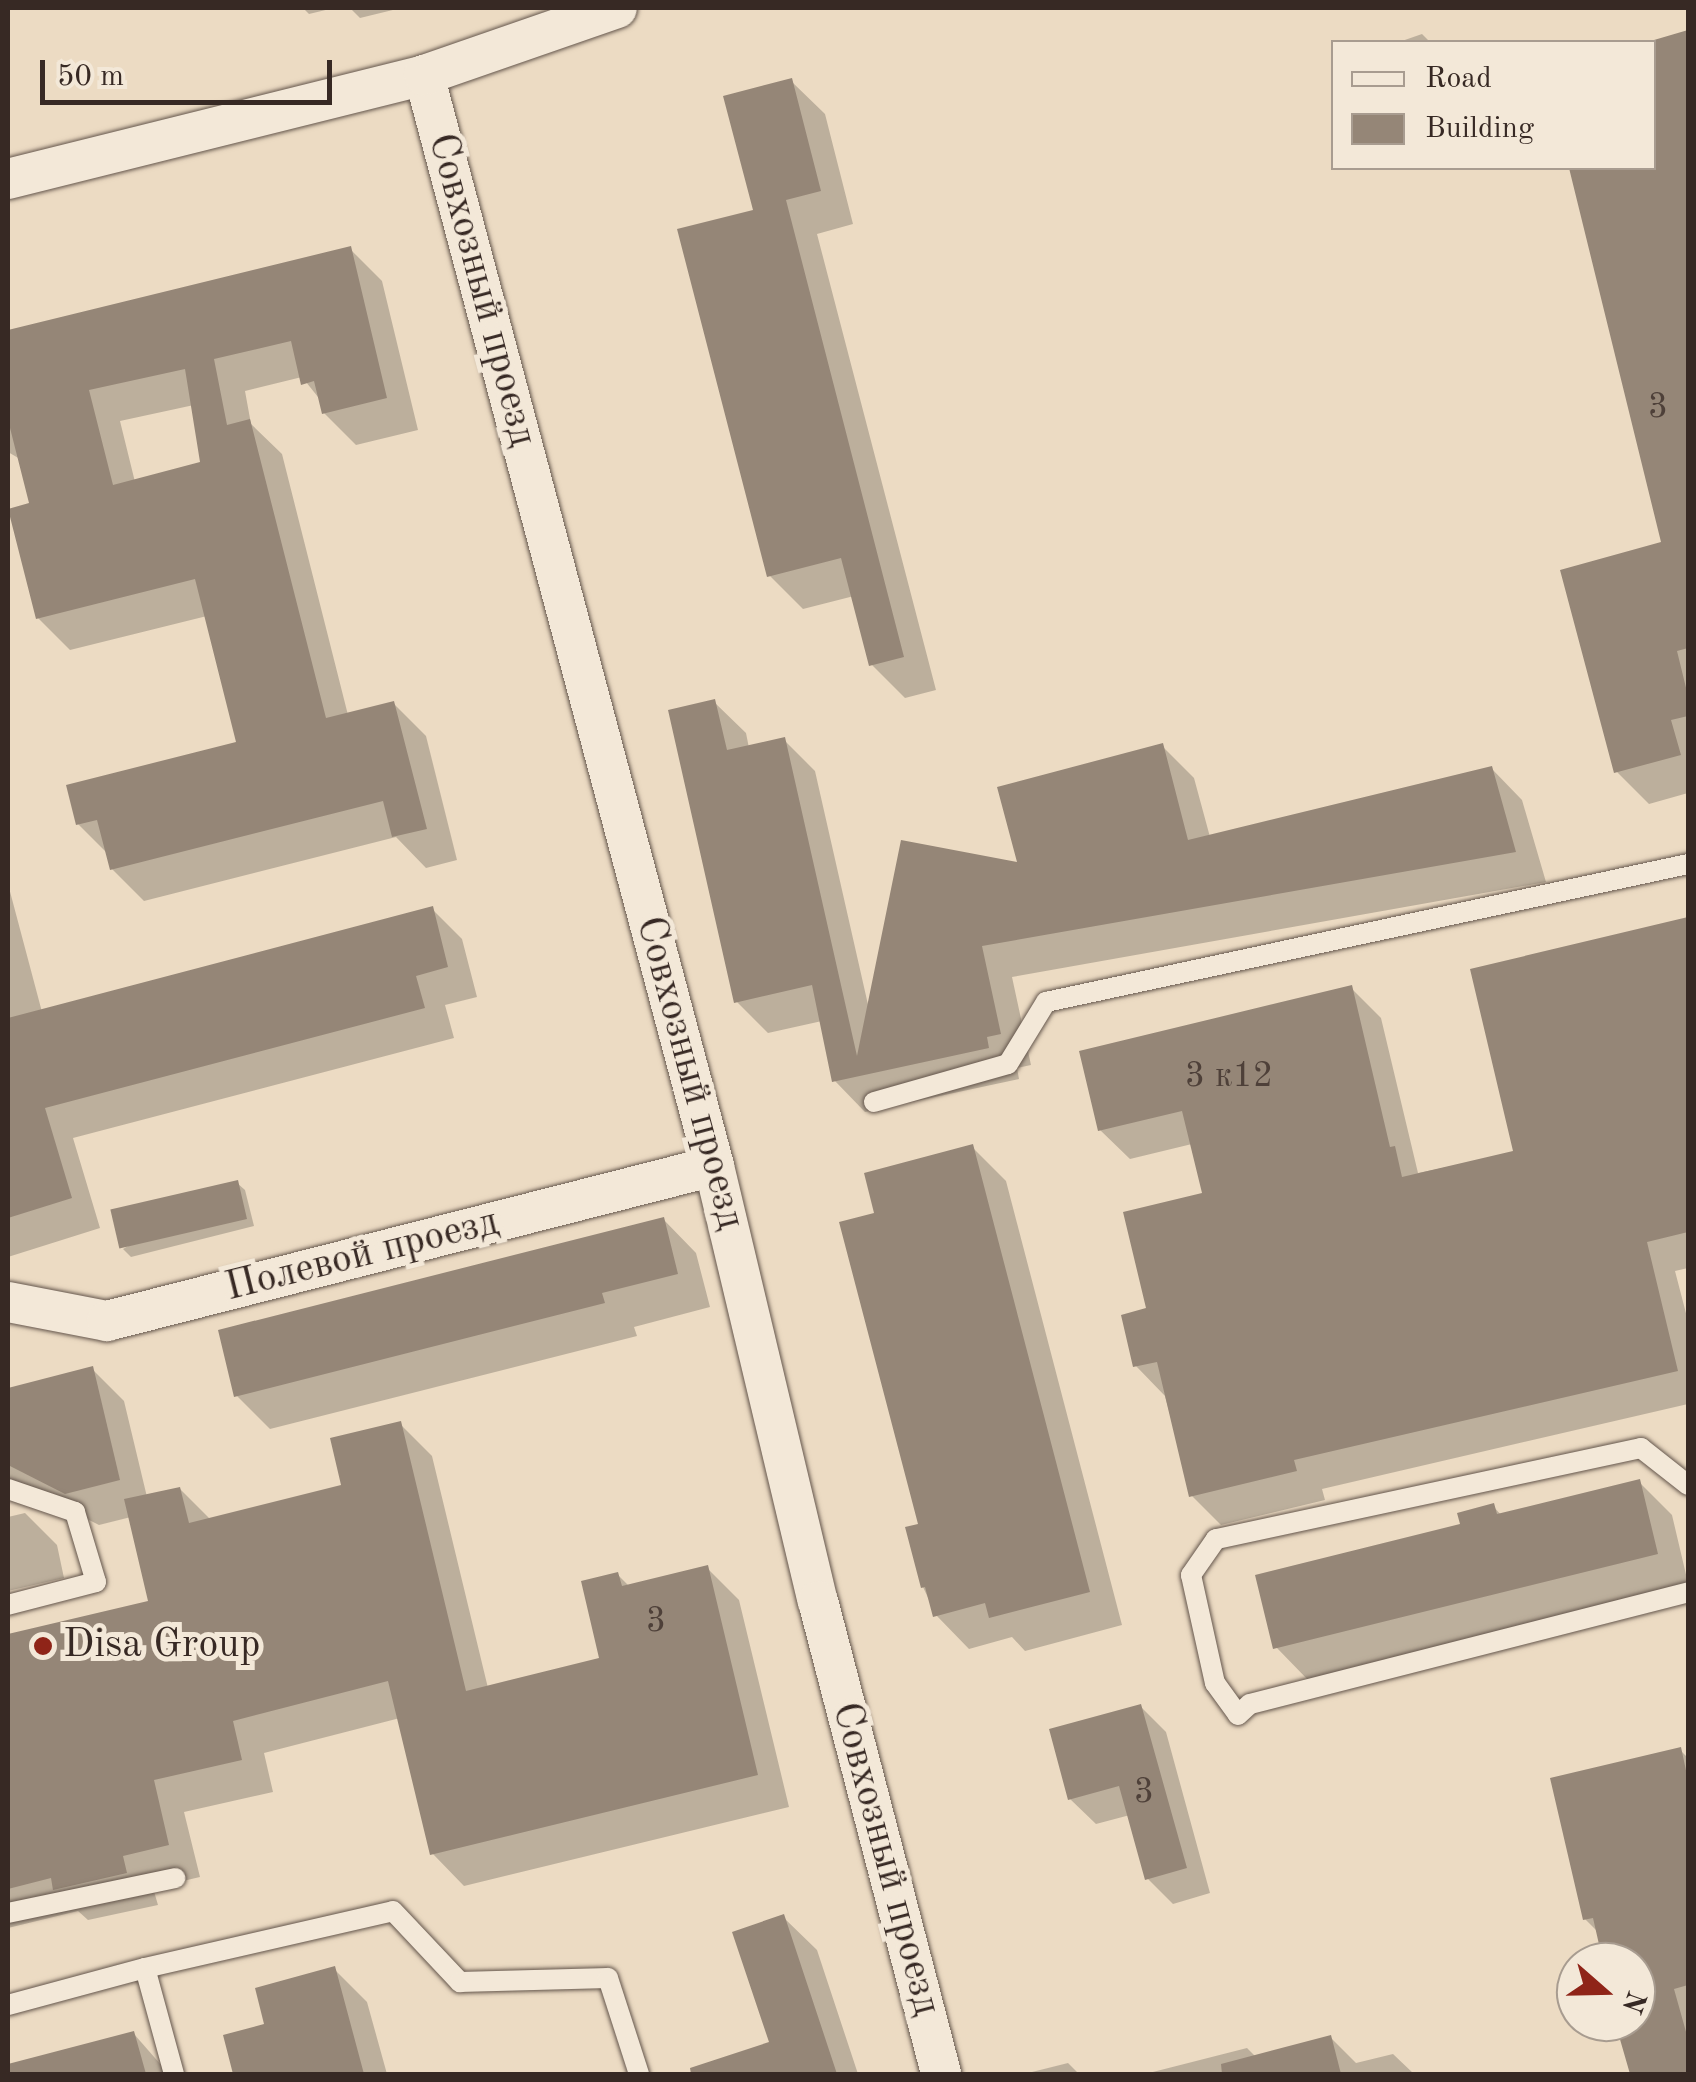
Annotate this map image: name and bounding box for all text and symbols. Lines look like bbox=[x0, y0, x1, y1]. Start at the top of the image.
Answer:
scale bar bbox=[45, 40, 338, 102]
legend bbox=[1331, 40, 1656, 170]
text: 50 m bbox=[57, 62, 124, 92]
text: Road bbox=[1425, 64, 1492, 94]
text: Building bbox=[1425, 114, 1534, 144]
street label: Совхозный проезд bbox=[416, 128, 546, 452]
house number: 3 bbox=[1648, 387, 1668, 429]
street label: Совхозный проезд bbox=[624, 911, 754, 1235]
house number: 3 к12 bbox=[1185, 1056, 1273, 1098]
street label: Полевой проезд bbox=[221, 1199, 503, 1313]
house number: 3 bbox=[646, 1601, 666, 1643]
place label: Disa Group bbox=[63, 1622, 260, 1670]
marker: Disa Group bbox=[32, 1635, 54, 1657]
street label: Совхозный проезд bbox=[820, 1697, 950, 2021]
house number: 3 bbox=[1134, 1772, 1154, 1814]
north arrow bbox=[1556, 1942, 1656, 2042]
text: N bbox=[1615, 1987, 1649, 2016]

